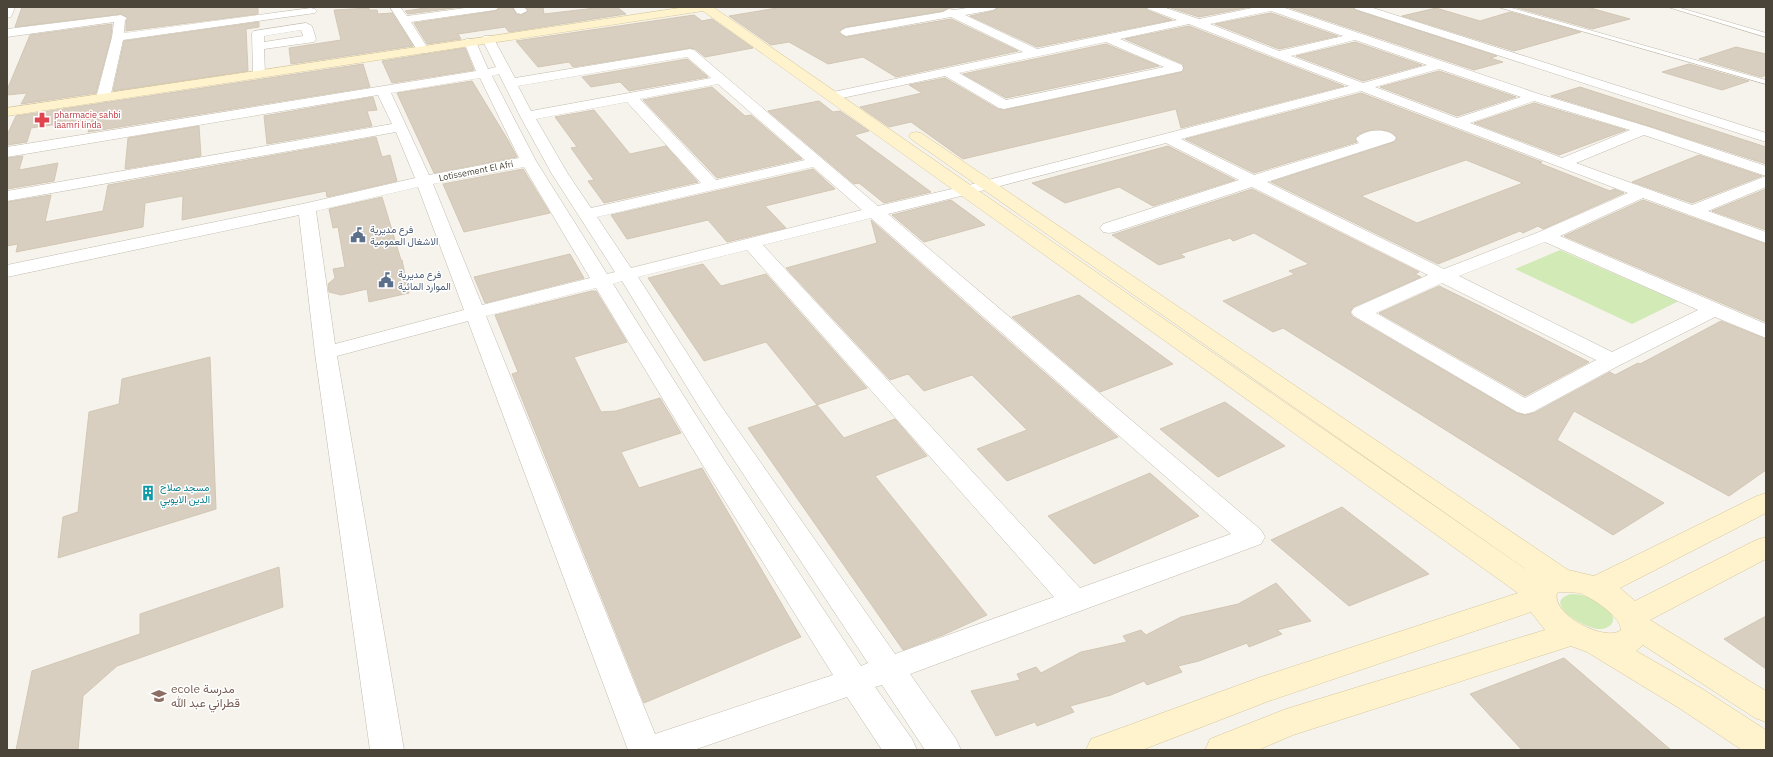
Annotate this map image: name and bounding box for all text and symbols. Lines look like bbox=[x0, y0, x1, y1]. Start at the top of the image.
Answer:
place label: pharmacie sahbi laamri linda bbox=[54, 109, 121, 130]
pharmacy icon: pharmacie sahbi laamri linda bbox=[33, 111, 51, 129]
street label: Lotissement El Afri bbox=[438, 158, 514, 183]
place label: فرع مديرية الاشغال العمومية bbox=[370, 223, 438, 248]
public building icon: فرع مديرية الاشغال العمومية bbox=[349, 226, 367, 244]
place label: فرع مديرية الموارد المائية bbox=[398, 268, 451, 293]
public building icon: فرع مديرية الموارد المائية bbox=[377, 271, 395, 289]
place label: مسجد صلاح الدين الايوبي bbox=[160, 481, 210, 508]
building icon: مسجد صلاح الدين الايوبي bbox=[139, 484, 157, 502]
place label: ecole مدرسة قطراني عبد الله bbox=[171, 681, 240, 713]
school or university icon: ecole مدرسة قطراني عبد الله bbox=[150, 687, 168, 705]

